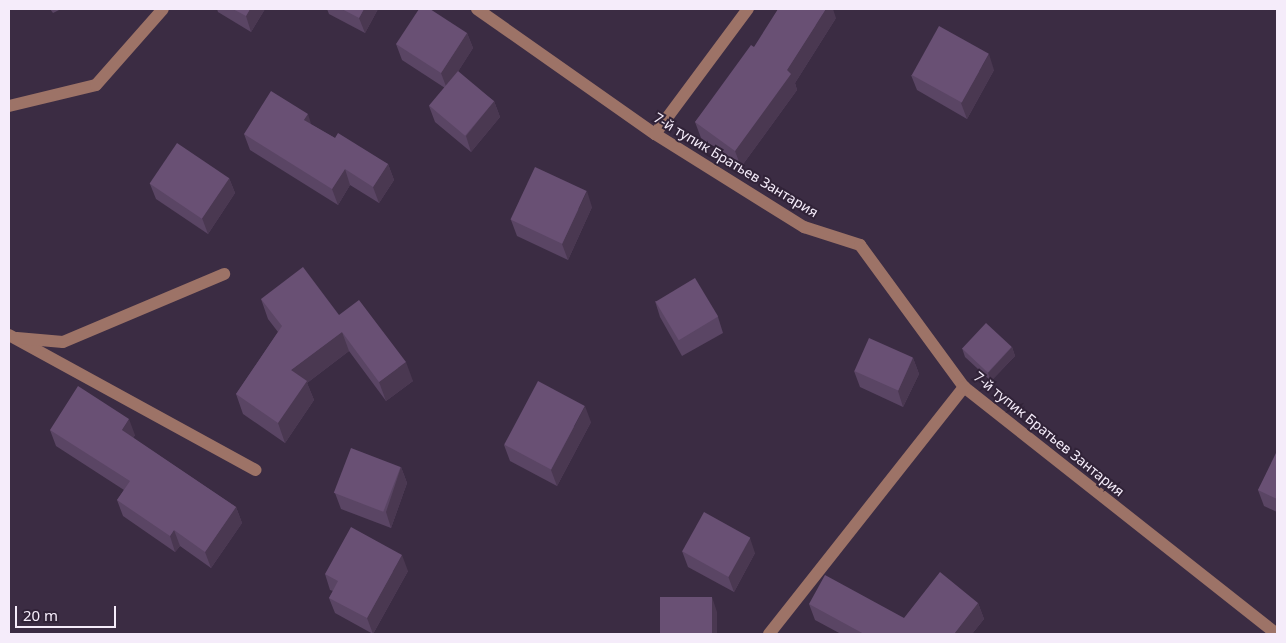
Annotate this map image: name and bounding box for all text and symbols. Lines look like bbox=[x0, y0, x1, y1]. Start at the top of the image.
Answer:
street label: 7-й тупик Братьев Зантария bbox=[651, 109, 821, 221]
street label: 7-й тупик Братьев Зантария bbox=[970, 368, 1128, 500]
scale bar bbox=[18, 596, 119, 628]
text: 20 m bbox=[23, 605, 58, 625]

